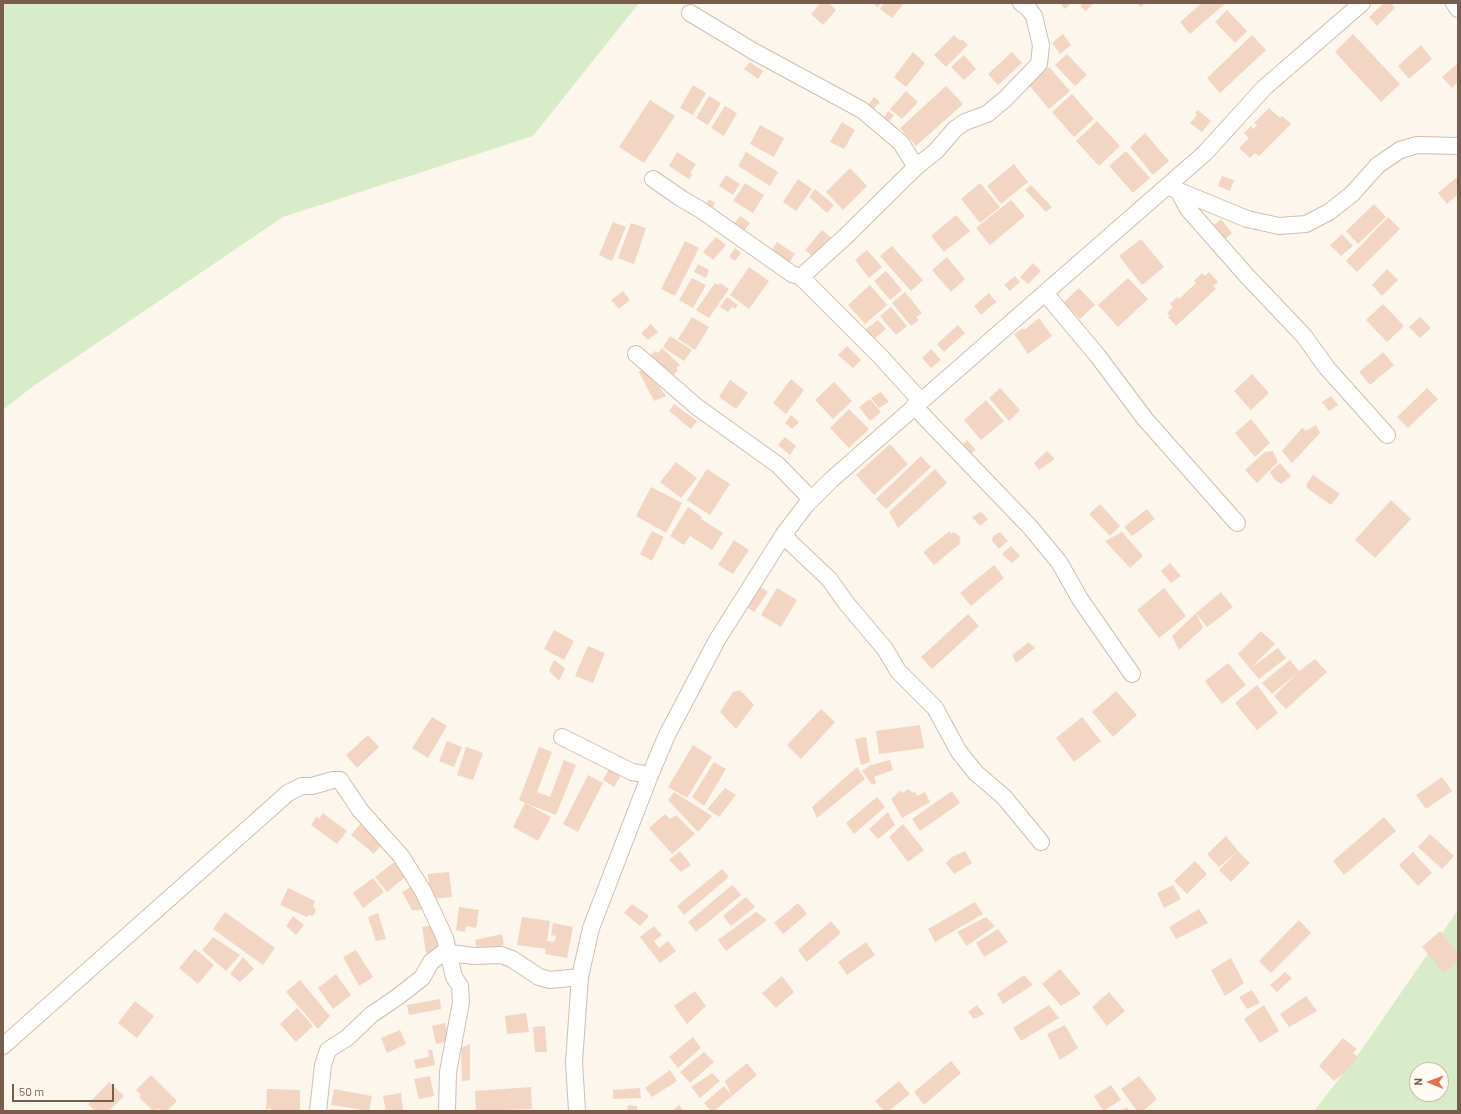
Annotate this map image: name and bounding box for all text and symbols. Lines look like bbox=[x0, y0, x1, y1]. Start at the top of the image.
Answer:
north arrow bbox=[1409, 1062, 1449, 1102]
scale bar bbox=[14, 1076, 116, 1102]
text: N bbox=[1411, 1078, 1424, 1086]
text: 50 m bbox=[19, 1084, 44, 1098]

